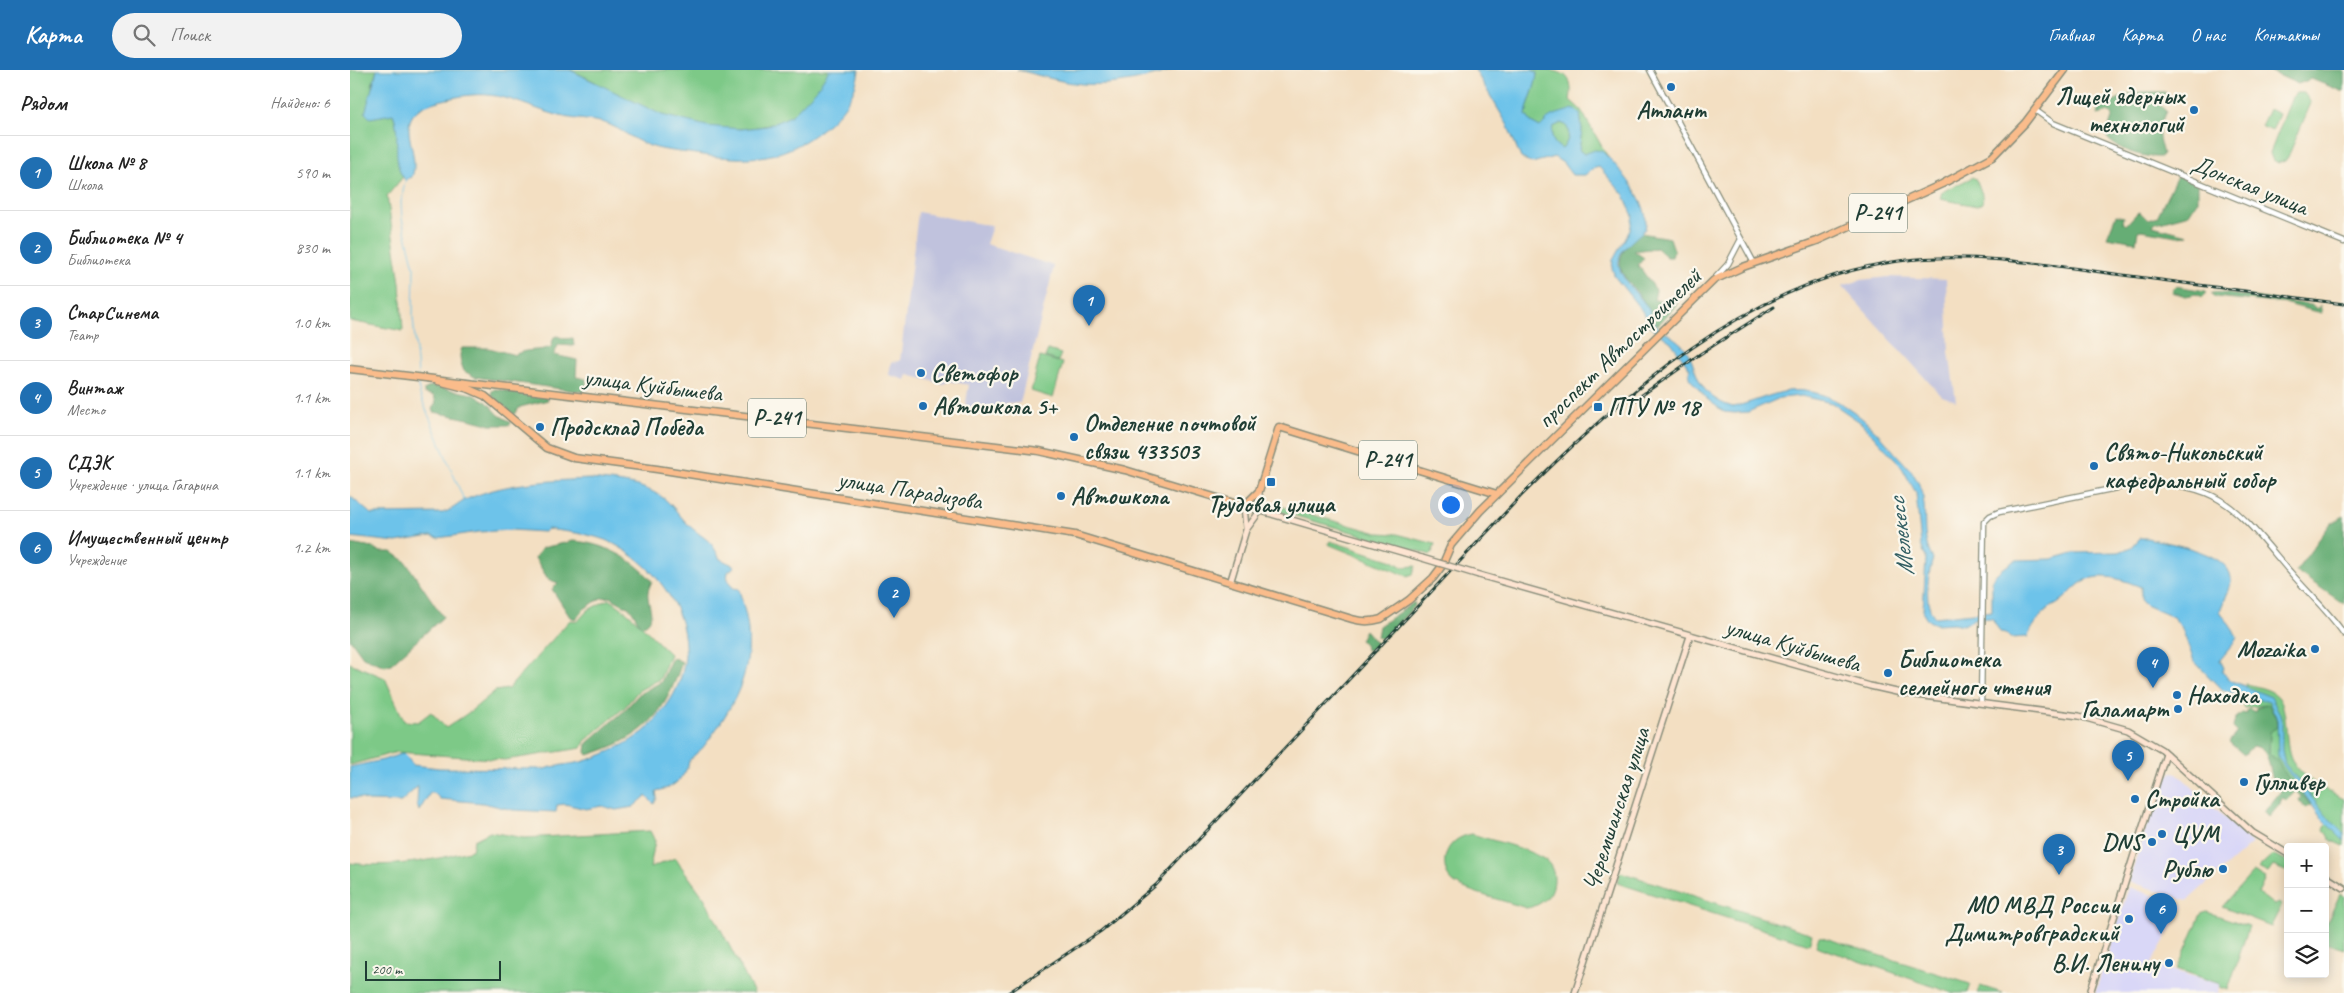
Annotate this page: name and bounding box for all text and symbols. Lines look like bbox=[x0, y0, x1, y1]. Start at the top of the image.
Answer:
search box bbox=[112, 13, 462, 58]
text: Карта bbox=[25, 20, 82, 50]
icon: search bbox=[130, 21, 158, 49]
text: Поиск bbox=[170, 23, 210, 47]
text: Главная bbox=[2049, 24, 2094, 46]
text: Карта bbox=[2122, 24, 2163, 46]
text: О нас bbox=[2191, 24, 2226, 46]
text: Контакты bbox=[2254, 24, 2319, 46]
marker: Атлант bbox=[1665, 81, 1677, 93]
place label: Лицей ядерных технологий bbox=[2055, 81, 2186, 139]
text: Рядом bbox=[20, 90, 67, 116]
text: Найдено: 6 bbox=[270, 93, 330, 113]
place label: Атлант bbox=[1637, 95, 1708, 125]
marker: Лицей ядерных технологий bbox=[2188, 104, 2200, 116]
street label: Донская улица bbox=[2188, 148, 2314, 223]
text: Школа № 8 bbox=[67, 151, 146, 175]
text: 1 bbox=[32, 163, 40, 183]
text: 590 m bbox=[296, 163, 330, 183]
text: Школа bbox=[67, 175, 102, 195]
road number: Р-241 bbox=[1849, 194, 1907, 232]
text: Библиотека № 4 bbox=[67, 226, 182, 250]
text: 2 bbox=[32, 238, 40, 258]
text: 830 m bbox=[296, 238, 330, 258]
text: Библиотека bbox=[67, 250, 130, 270]
street label: проспект Автостроителей bbox=[1530, 260, 1709, 435]
pin: 1 bbox=[1073, 285, 1105, 326]
text: СтарСинема bbox=[67, 301, 158, 325]
text: 3 bbox=[32, 313, 40, 333]
text: 1.0 km bbox=[293, 313, 330, 333]
text: Театр bbox=[67, 325, 98, 345]
place label: Светофор bbox=[931, 358, 1019, 388]
street label: улица Куйбышева bbox=[580, 361, 725, 409]
marker: Светофор bbox=[915, 367, 927, 379]
text: Винтаж bbox=[67, 376, 122, 400]
text: 4 bbox=[32, 388, 40, 408]
text: 1.1 km bbox=[293, 388, 330, 408]
place label: Автошкола 5+ bbox=[933, 391, 1058, 421]
place label: ПТУ № 18 bbox=[1608, 392, 1703, 422]
road number: Р-241 bbox=[748, 398, 806, 438]
text: Место bbox=[67, 400, 105, 420]
marker: Автошкола 5+ bbox=[917, 400, 929, 412]
marker: ПТУ № 18 bbox=[1592, 401, 1604, 413]
place label: Отделение почтовой связи 433503 bbox=[1084, 408, 1257, 466]
place label: Продсклад Победа bbox=[550, 412, 704, 442]
marker: Продсклад Победа bbox=[534, 421, 546, 433]
marker: Отделение почтовой связи 433503 bbox=[1068, 431, 1080, 443]
place label: Свято-Никольский кафедральный собор bbox=[2104, 437, 2278, 495]
road number: Р-241 bbox=[1359, 440, 1417, 480]
text: СДЭК bbox=[67, 451, 111, 475]
marker: Свято-Никольский кафедральный собор bbox=[2088, 460, 2100, 472]
text: 5 bbox=[33, 463, 39, 483]
text: 1.1 km bbox=[293, 463, 330, 483]
street label: улица Парадизова bbox=[834, 463, 986, 516]
text: Учреждение · улица Гагарина bbox=[67, 475, 218, 495]
marker: Трудовая улица bbox=[1265, 476, 1277, 488]
place label: Автошкола bbox=[1071, 481, 1171, 511]
place label: Трудовая улица bbox=[1208, 489, 1337, 519]
marker: Автошкола bbox=[1055, 490, 1067, 502]
your location bbox=[1438, 492, 1464, 518]
water label: Мелекесс bbox=[1880, 493, 1922, 578]
text: Имущественный центр bbox=[67, 526, 227, 550]
text: 6 bbox=[32, 538, 40, 558]
text: 1.2 km bbox=[293, 538, 330, 558]
text: Учреждение bbox=[67, 550, 126, 570]
pin: 2 bbox=[878, 577, 910, 618]
street label: улица Куйбышева bbox=[1720, 611, 1865, 679]
place label: Mozaika bbox=[2237, 634, 2307, 664]
marker: Mozaika bbox=[2309, 643, 2321, 655]
place label: Библиотека семейного чтения bbox=[1898, 644, 2052, 702]
pin: 4 bbox=[2137, 647, 2169, 688]
marker: Библиотека семейного чтения bbox=[1882, 667, 1894, 679]
place label: Находка bbox=[2187, 680, 2261, 710]
marker: Находка bbox=[2171, 689, 2183, 701]
place label: Галамарт bbox=[2082, 694, 2170, 724]
marker: Галамарт bbox=[2172, 703, 2184, 715]
street label: Черемшанская улица bbox=[1576, 723, 1657, 894]
pin: 5 bbox=[2112, 740, 2144, 781]
place label: Гулливер bbox=[2254, 767, 2326, 797]
marker: Гулливер bbox=[2238, 776, 2250, 788]
place label: Стройка bbox=[2145, 784, 2221, 814]
marker: Стройка bbox=[2129, 793, 2141, 805]
place label: ЦУМ bbox=[2172, 819, 2220, 849]
place label: DNS bbox=[2102, 827, 2146, 857]
marker: ЦУМ bbox=[2156, 828, 2168, 840]
pin: 3 bbox=[2043, 834, 2075, 875]
marker: DNS bbox=[2146, 836, 2158, 848]
map controls bbox=[2284, 843, 2329, 978]
button: + bbox=[2284, 843, 2329, 888]
place label: Рублю bbox=[2163, 854, 2215, 884]
marker: Рублю bbox=[2217, 863, 2229, 875]
button: − bbox=[2284, 888, 2329, 933]
place label: МО МВД России Димитровградский bbox=[1945, 890, 2122, 948]
pin: 6 bbox=[2145, 893, 2177, 934]
marker: МО МВД России Димитровградский bbox=[2123, 913, 2135, 925]
button: layers bbox=[2284, 933, 2329, 978]
place label: В.И. Ленину bbox=[2052, 948, 2162, 978]
marker: В.И. Ленину bbox=[2163, 957, 2175, 969]
scale bar bbox=[365, 958, 501, 981]
text: 200 m bbox=[372, 961, 402, 978]

